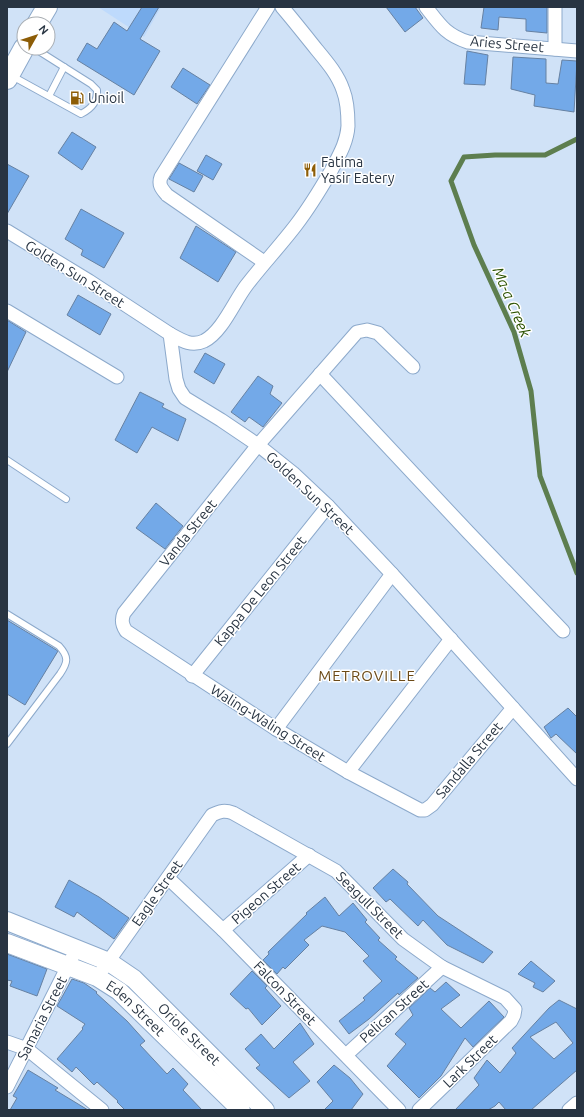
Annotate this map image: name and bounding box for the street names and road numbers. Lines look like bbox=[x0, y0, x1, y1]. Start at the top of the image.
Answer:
street label: Aries Street bbox=[469, 33, 545, 55]
street label: Golden Sun Street bbox=[22, 237, 128, 311]
street label: Golden Sun Street bbox=[263, 448, 357, 538]
street label: Vanda Street bbox=[156, 496, 220, 570]
street label: Kappa De Leon Street bbox=[211, 532, 310, 649]
street label: Waling-Waling Street bbox=[208, 681, 329, 765]
street label: Sandalla Street bbox=[432, 718, 506, 801]
street label: Eagle Street bbox=[128, 857, 186, 929]
street label: Pigeon Street bbox=[228, 858, 304, 927]
street label: Seagull Street bbox=[333, 868, 407, 942]
street label: Falcon Street bbox=[251, 958, 320, 1029]
street label: Samaria Street bbox=[14, 973, 70, 1063]
street label: Pelican Street bbox=[356, 976, 432, 1046]
street label: Eden Street bbox=[103, 977, 168, 1039]
street label: Oriole Street bbox=[155, 1000, 224, 1069]
street label: Lark Street bbox=[440, 1031, 501, 1091]

